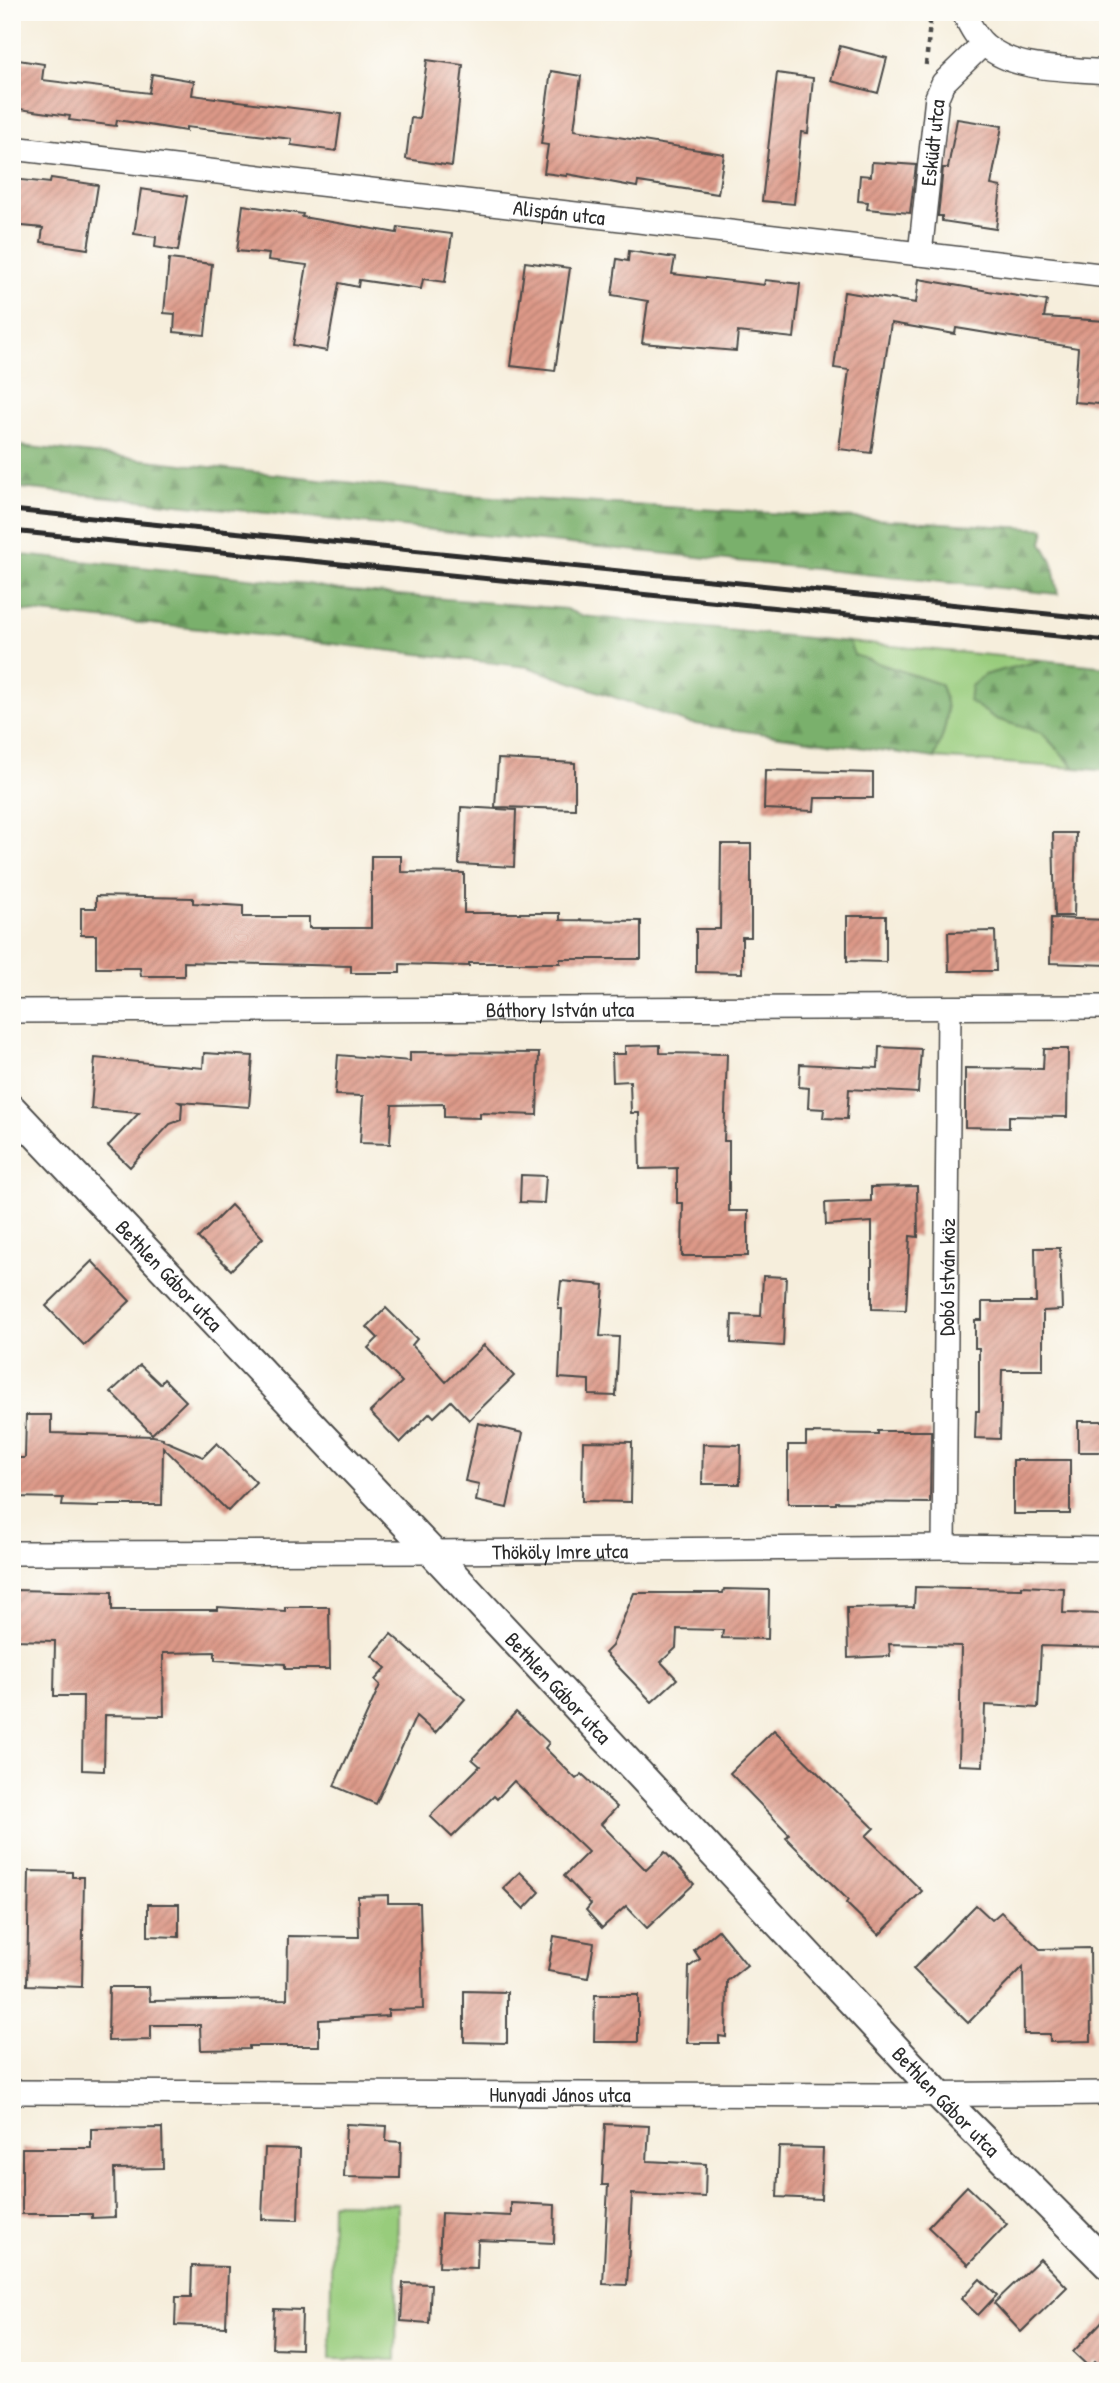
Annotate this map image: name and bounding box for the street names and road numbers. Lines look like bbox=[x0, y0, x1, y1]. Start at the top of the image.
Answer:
street label: Esküdt utca bbox=[913, 98, 951, 187]
street label: Alispán utca bbox=[512, 192, 607, 232]
street label: Báthory István utca bbox=[486, 994, 634, 1024]
street label: Bethlen Gábor utca bbox=[110, 1213, 230, 1337]
street label: Dobó István köz bbox=[931, 1218, 962, 1336]
street label: Thököly Imre utca bbox=[492, 1536, 628, 1566]
street label: Bethlen Gábor utca bbox=[499, 1625, 618, 1750]
street label: Bethlen Gábor utca bbox=[886, 2040, 1007, 2163]
street label: Hunyadi János utca bbox=[489, 2079, 631, 2109]

